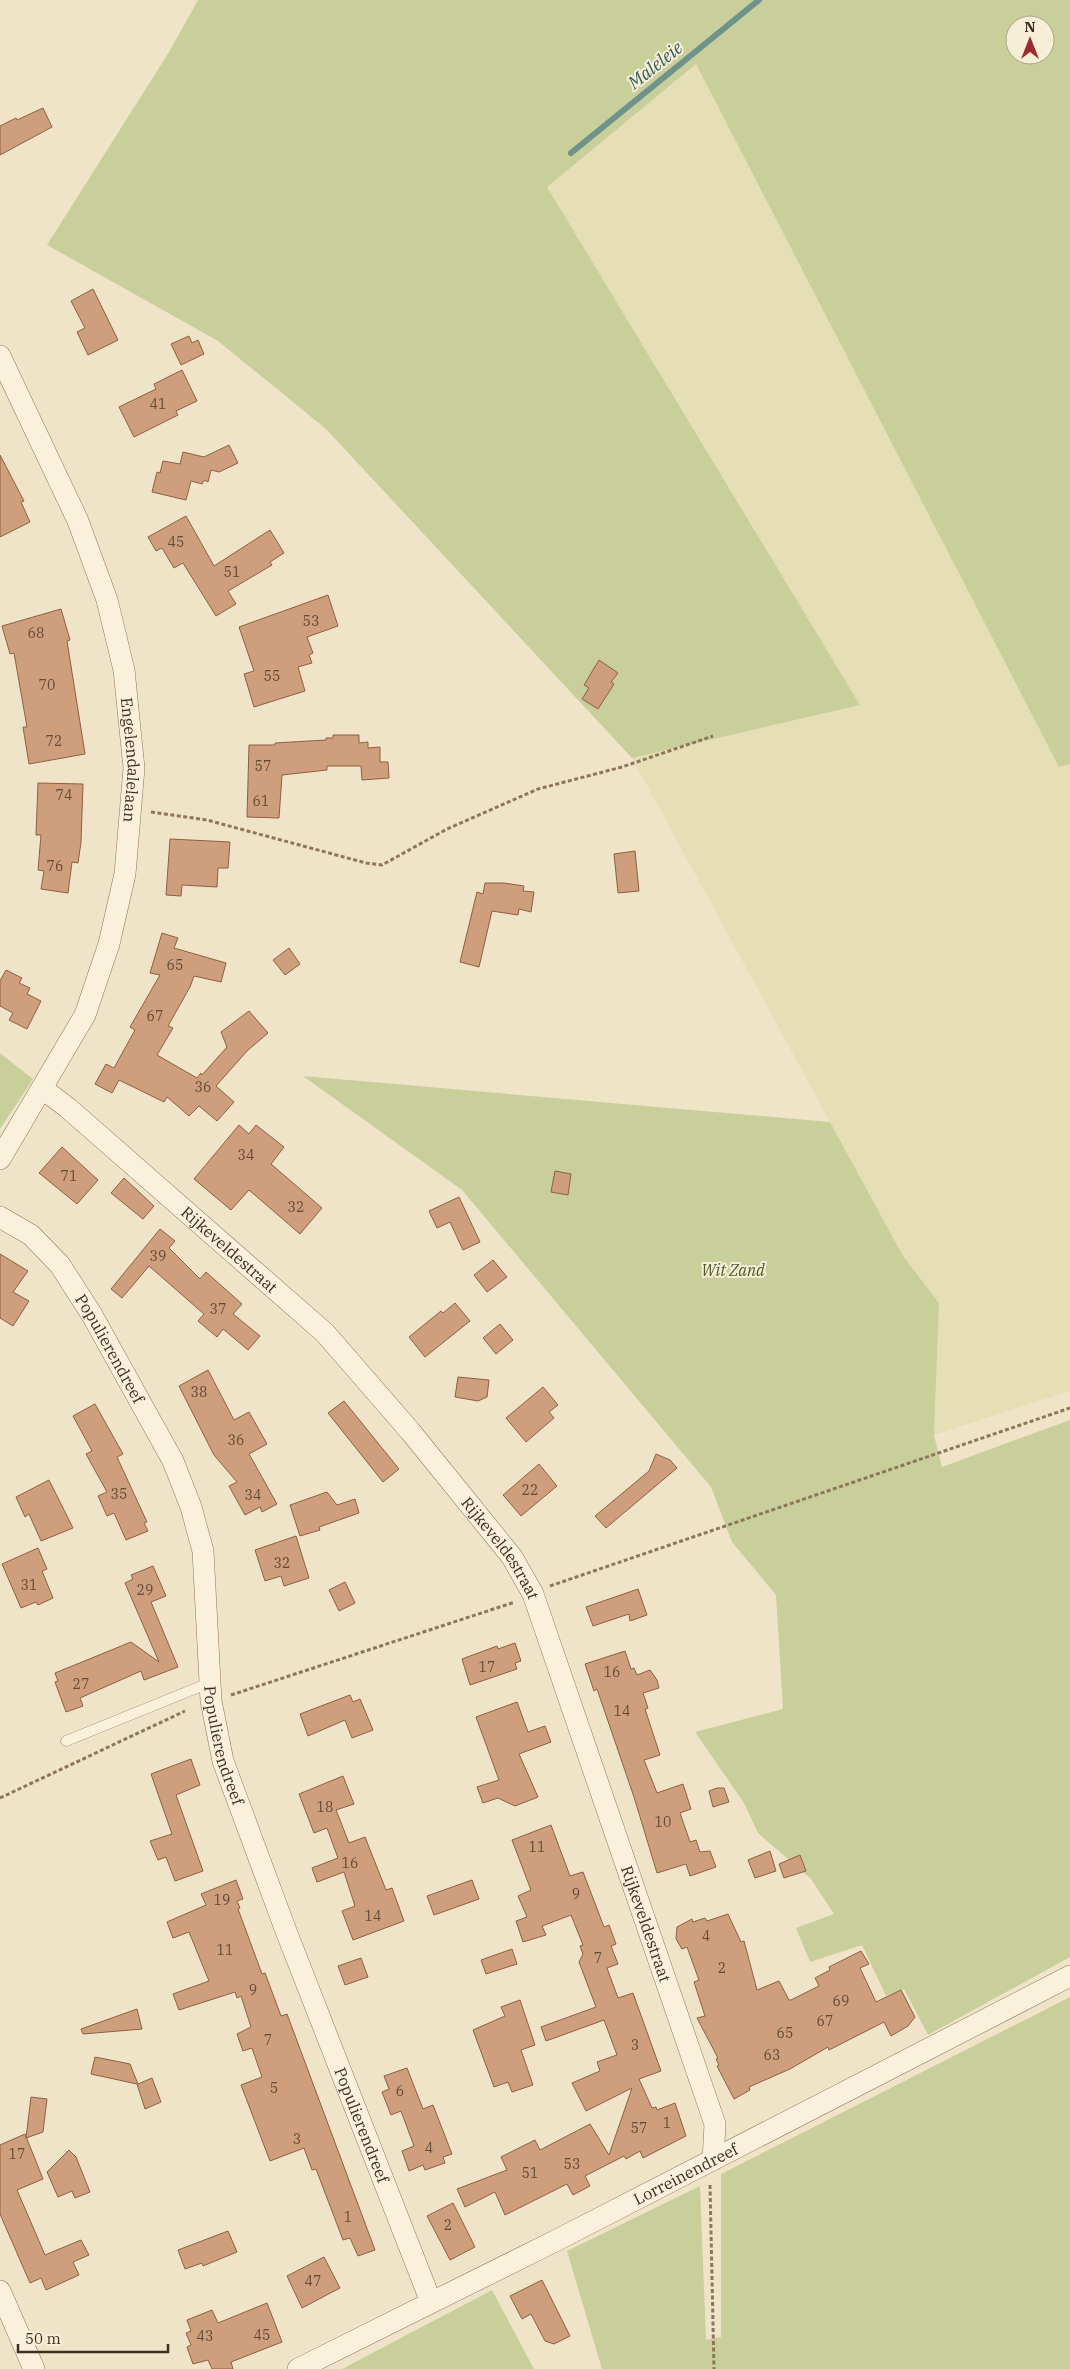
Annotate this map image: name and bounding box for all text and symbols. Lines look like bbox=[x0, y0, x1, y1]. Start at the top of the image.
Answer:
north arrow bbox=[1005, 15, 1055, 65]
text: N bbox=[1024, 18, 1036, 36]
water label: Maleleie bbox=[622, 36, 687, 95]
house number: 41 bbox=[150, 395, 166, 413]
house number: 45 bbox=[168, 533, 184, 551]
house number: 51 bbox=[224, 563, 240, 581]
house number: 53 bbox=[303, 612, 319, 630]
house number: 68 bbox=[28, 624, 44, 642]
house number: 55 bbox=[264, 667, 280, 685]
house number: 70 bbox=[39, 676, 55, 694]
street label: Engelendalelaan bbox=[117, 696, 144, 823]
house number: 72 bbox=[46, 732, 62, 750]
house number: 57 bbox=[255, 757, 271, 775]
house number: 74 bbox=[56, 786, 72, 804]
house number: 61 bbox=[253, 792, 269, 810]
house number: 76 bbox=[47, 857, 63, 875]
house number: 65 bbox=[167, 956, 183, 974]
house number: 67 bbox=[147, 1007, 163, 1025]
house number: 36 bbox=[195, 1078, 211, 1096]
house number: 34 bbox=[238, 1146, 254, 1164]
house number: 71 bbox=[61, 1167, 77, 1185]
house number: 32 bbox=[288, 1198, 304, 1216]
street label: Rijkeveldestraat bbox=[177, 1202, 282, 1297]
house number: 39 bbox=[150, 1247, 166, 1265]
park label: Wit Zand bbox=[701, 1260, 765, 1280]
street label: Populierendreef bbox=[71, 1290, 150, 1408]
house number: 37 bbox=[210, 1300, 226, 1318]
house number: 38 bbox=[191, 1383, 207, 1401]
house number: 36 bbox=[228, 1431, 244, 1449]
house number: 22 bbox=[522, 1481, 538, 1499]
house number: 35 bbox=[111, 1485, 127, 1503]
house number: 34 bbox=[245, 1486, 261, 1504]
street label: Rijkeveldestraat bbox=[457, 1493, 544, 1602]
house number: 32 bbox=[274, 1554, 290, 1572]
house number: 31 bbox=[21, 1576, 37, 1594]
house number: 29 bbox=[137, 1581, 153, 1599]
house number: 17 bbox=[479, 1658, 495, 1676]
house number: 16 bbox=[604, 1663, 620, 1681]
house number: 27 bbox=[73, 1675, 89, 1693]
street label: Populierendreef bbox=[200, 1685, 249, 1809]
house number: 14 bbox=[614, 1702, 630, 1720]
house number: 18 bbox=[317, 1798, 333, 1816]
house number: 10 bbox=[655, 1813, 671, 1831]
house number: 11 bbox=[529, 1838, 545, 1856]
house number: 16 bbox=[342, 1854, 358, 1872]
street label: Rijkeveldestraat bbox=[617, 1863, 676, 1985]
house number: 9 bbox=[572, 1885, 580, 1903]
house number: 19 bbox=[214, 1891, 230, 1909]
house number: 14 bbox=[365, 1907, 381, 1925]
house number: 4 bbox=[702, 1927, 710, 1945]
house number: 11 bbox=[217, 1941, 233, 1959]
house number: 7 bbox=[594, 1949, 602, 1967]
house number: 2 bbox=[718, 1959, 726, 1977]
house number: 9 bbox=[249, 1981, 257, 1999]
house number: 69 bbox=[833, 1992, 849, 2010]
house number: 67 bbox=[817, 2012, 833, 2030]
house number: 65 bbox=[777, 2024, 793, 2042]
house number: 7 bbox=[264, 2031, 272, 2049]
house number: 3 bbox=[631, 2036, 639, 2054]
house number: 63 bbox=[764, 2046, 780, 2064]
street label: Populierendreef bbox=[330, 2065, 394, 2187]
house number: 5 bbox=[270, 2079, 278, 2097]
house number: 6 bbox=[396, 2082, 404, 2100]
house number: 1 bbox=[663, 2114, 671, 2132]
house number: 57 bbox=[631, 2119, 647, 2137]
house number: 3 bbox=[293, 2130, 301, 2148]
street label: Lorreinendreef bbox=[630, 2138, 743, 2209]
house number: 4 bbox=[425, 2139, 433, 2157]
house number: 17 bbox=[9, 2145, 25, 2163]
house number: 53 bbox=[564, 2155, 580, 2173]
house number: 51 bbox=[522, 2164, 538, 2182]
house number: 1 bbox=[344, 2208, 352, 2226]
house number: 2 bbox=[444, 2216, 452, 2234]
house number: 47 bbox=[305, 2272, 321, 2290]
scale bar bbox=[18, 2322, 168, 2354]
house number: 45 bbox=[254, 2326, 270, 2344]
house number: 43 bbox=[197, 2327, 213, 2345]
text: 50 m bbox=[25, 2329, 61, 2348]

